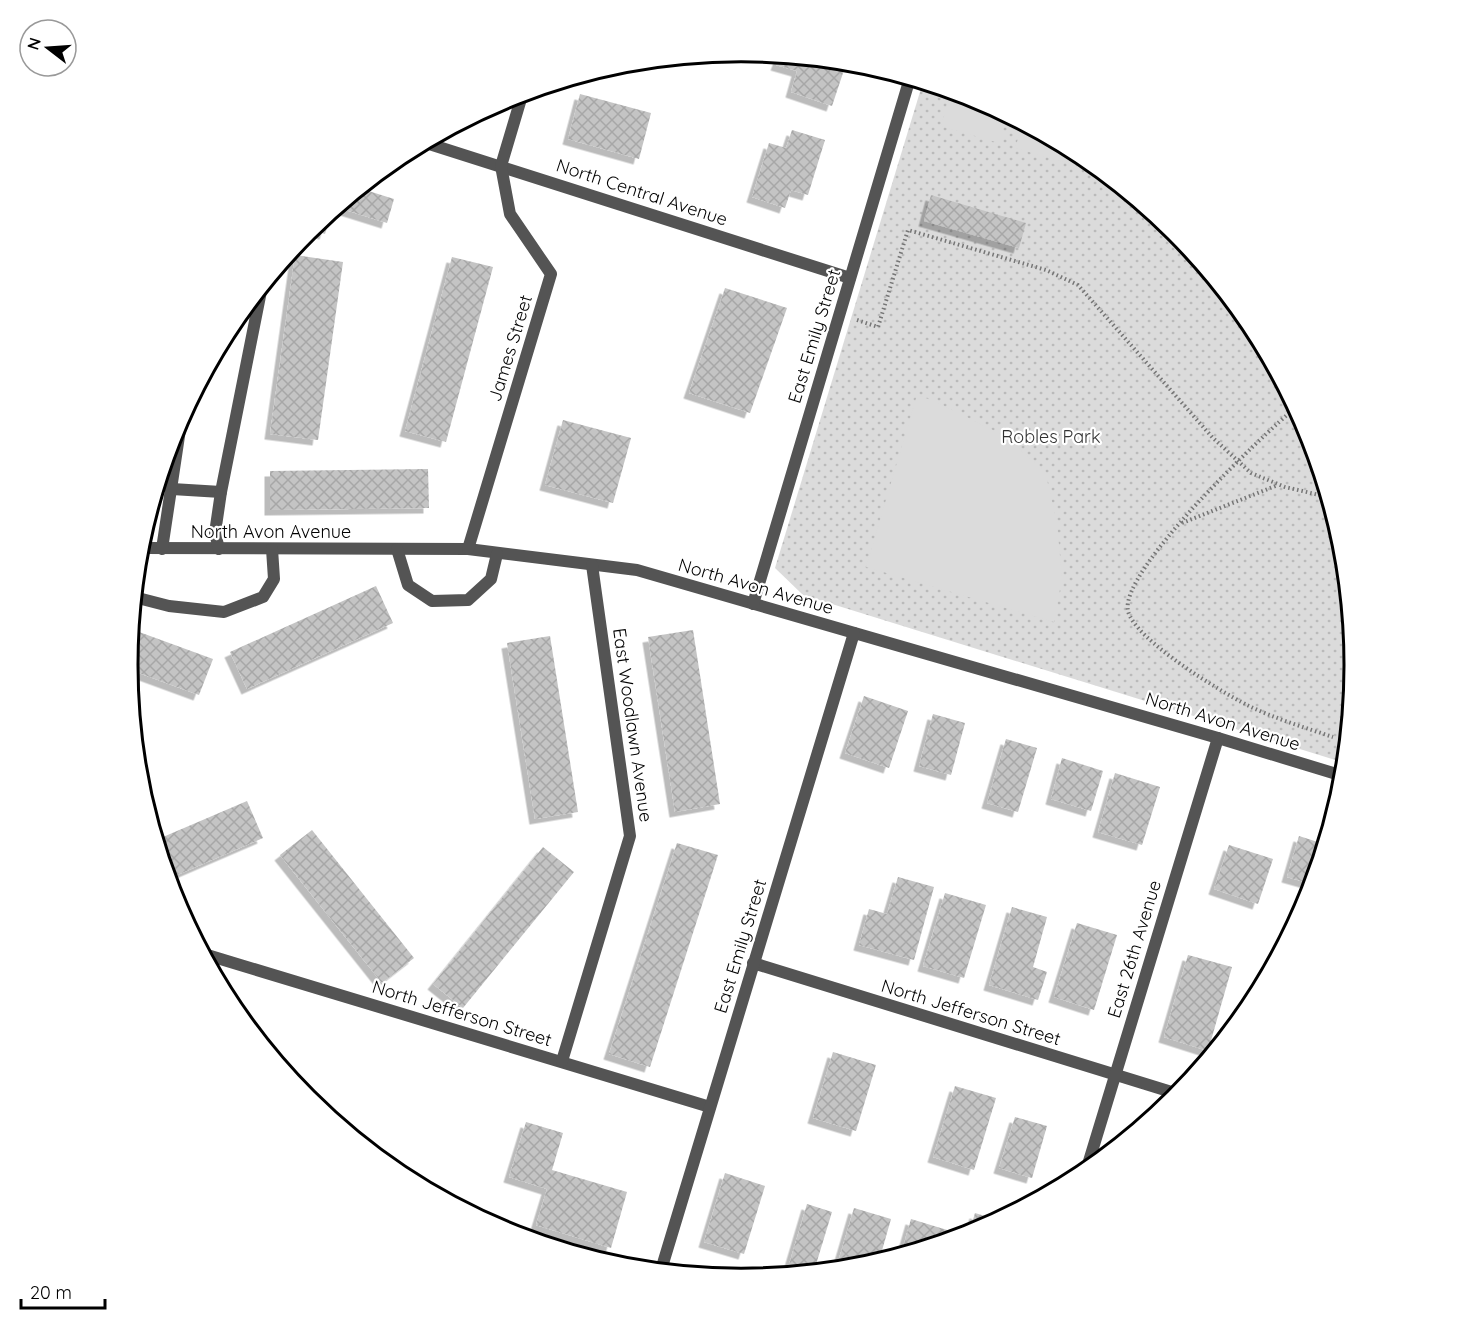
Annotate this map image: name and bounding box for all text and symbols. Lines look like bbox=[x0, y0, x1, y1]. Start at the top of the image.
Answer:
north arrow bbox=[18, 18, 78, 78]
text: N bbox=[22, 35, 45, 52]
street label: North Central Avenue bbox=[553, 153, 731, 231]
street label: East Emily Street bbox=[783, 266, 845, 406]
street label: James Street bbox=[483, 292, 537, 404]
park label: Robles Park bbox=[1001, 425, 1101, 448]
street label: North Avon Avenue bbox=[191, 520, 351, 543]
street label: North Avon Avenue bbox=[676, 553, 836, 619]
street label: East Woodlawn Avenue bbox=[608, 626, 658, 824]
street label: North Avon Avenue bbox=[1143, 687, 1303, 755]
street label: East Emily Street bbox=[709, 876, 771, 1016]
street label: East 26th Avenue bbox=[1102, 877, 1166, 1021]
street label: North Jefferson Street bbox=[878, 974, 1064, 1050]
street label: North Jefferson Street bbox=[369, 975, 555, 1051]
scale bar bbox=[21, 1272, 105, 1310]
text: 20 m bbox=[30, 1281, 72, 1304]

